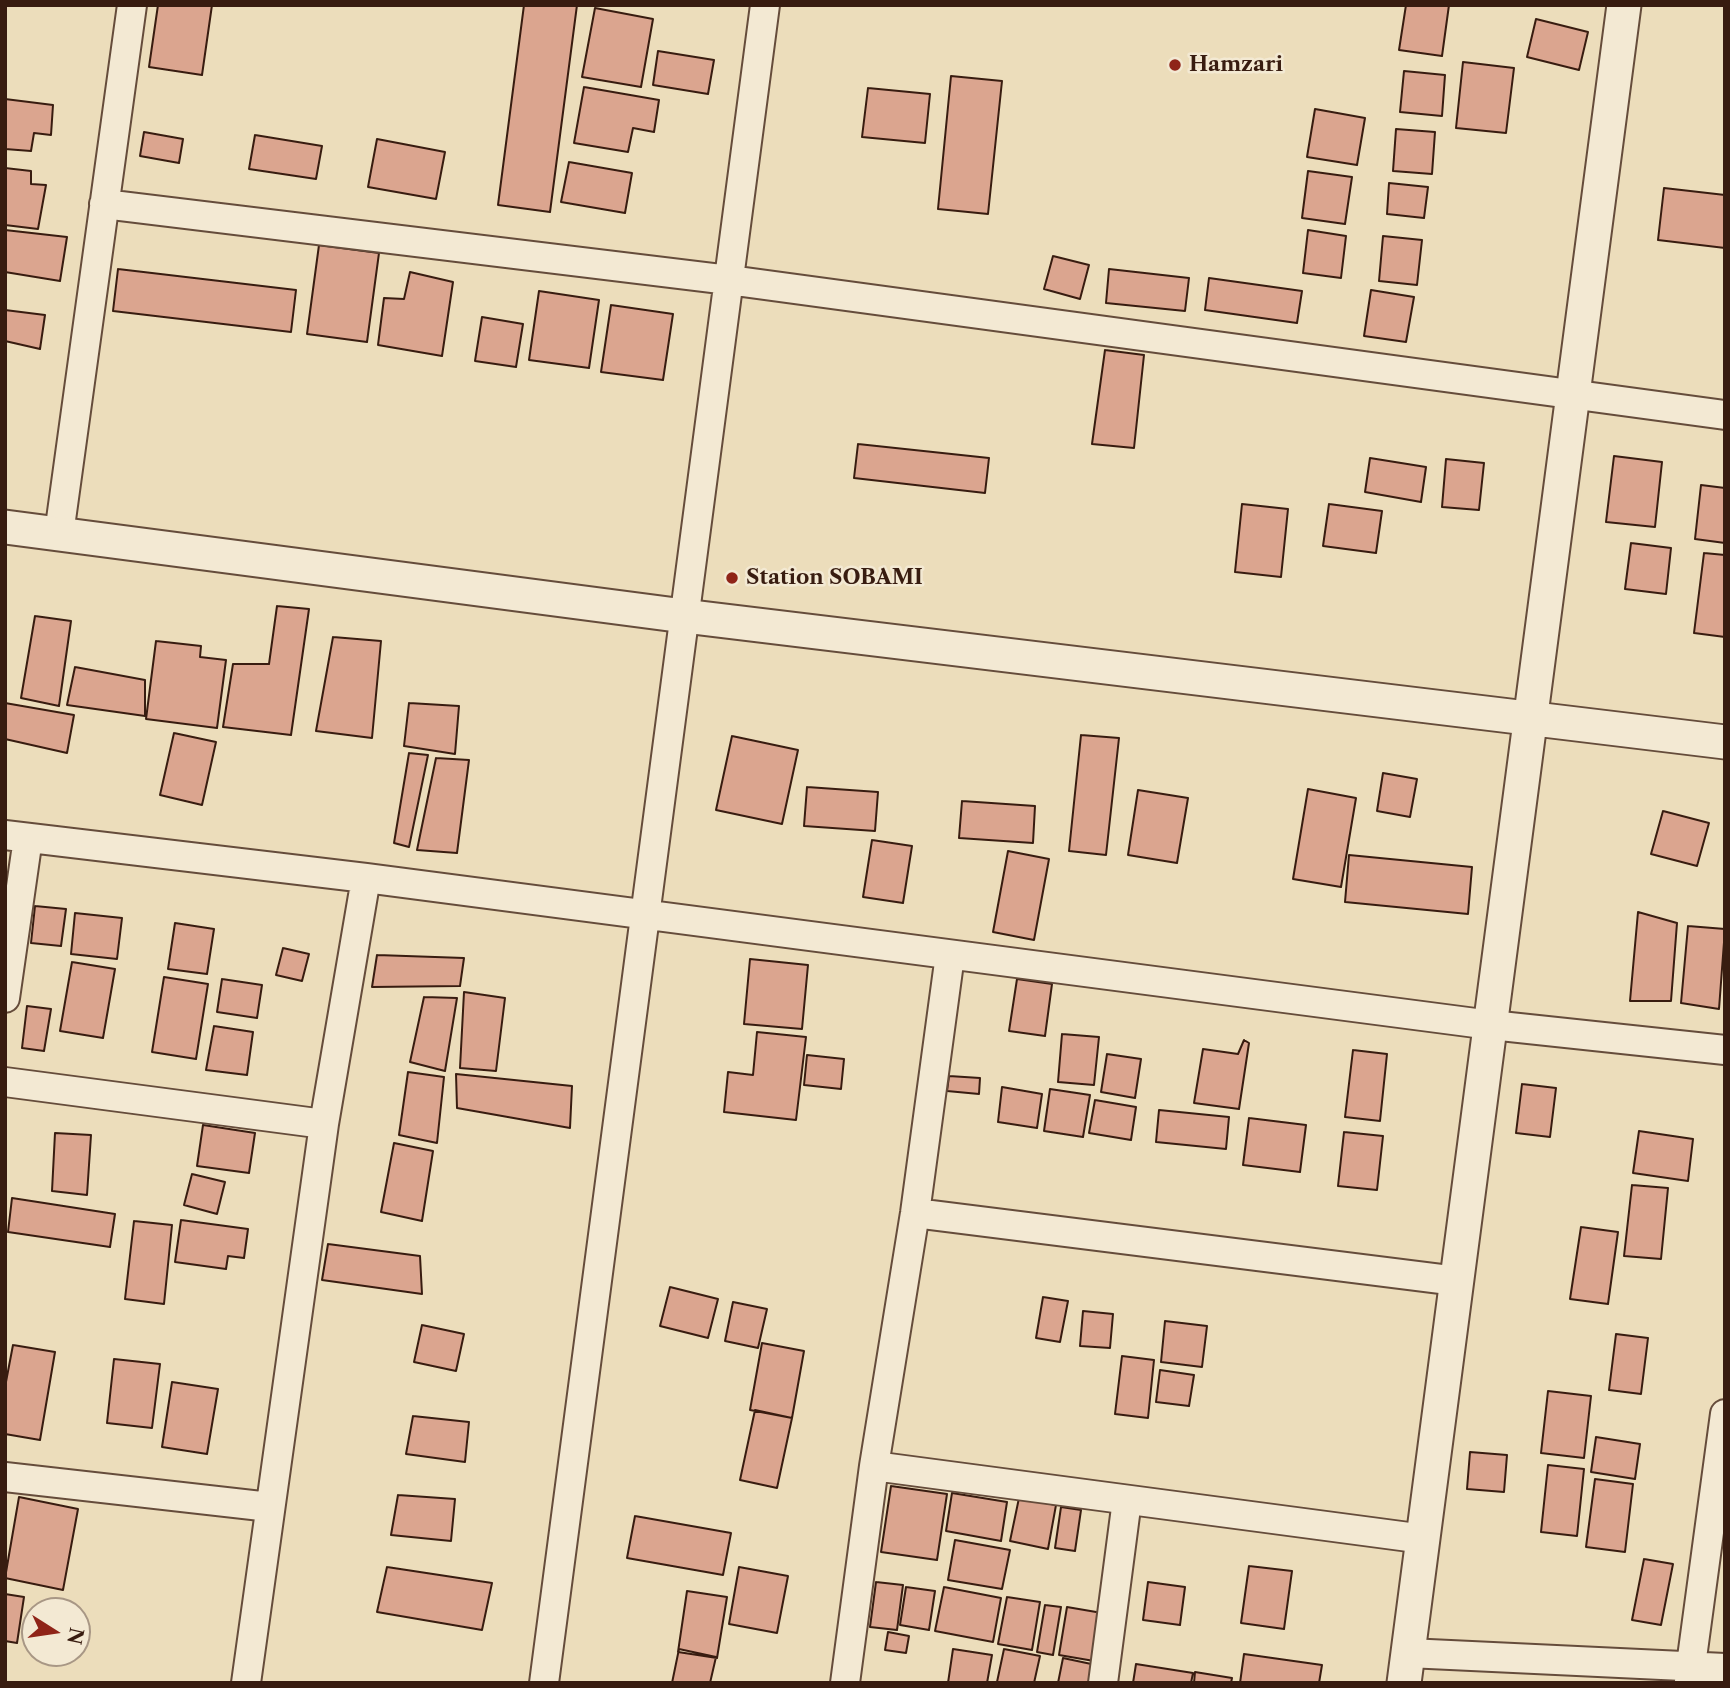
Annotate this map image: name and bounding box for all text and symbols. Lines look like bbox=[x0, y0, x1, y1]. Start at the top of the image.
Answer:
place label: Hamzari bbox=[1189, 52, 1283, 78]
marker: Hamzari bbox=[1167, 57, 1183, 73]
place label: Station SOBAMI bbox=[746, 565, 923, 591]
marker: Station SOBAMI bbox=[724, 570, 740, 586]
north arrow bbox=[21, 1597, 91, 1667]
text: N bbox=[62, 1626, 88, 1647]

